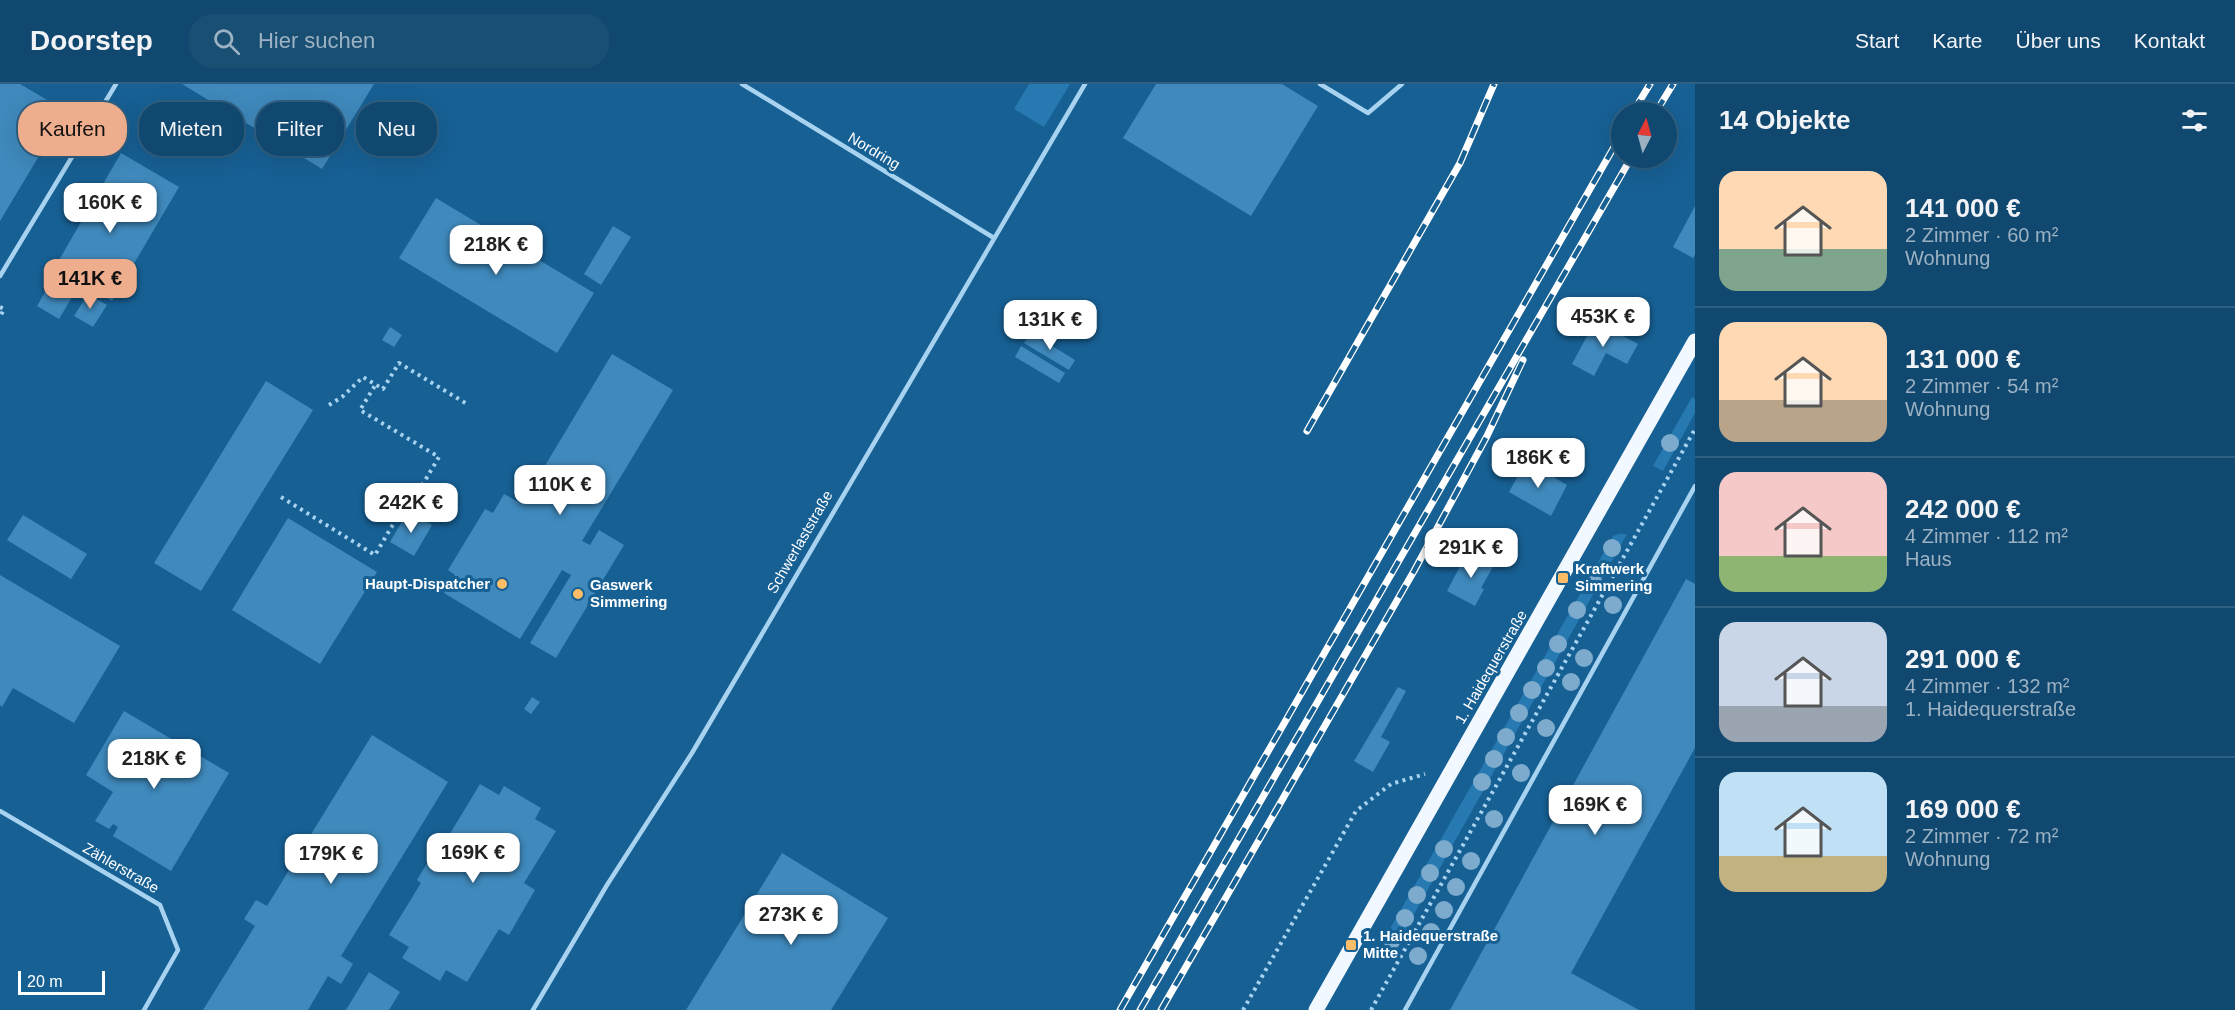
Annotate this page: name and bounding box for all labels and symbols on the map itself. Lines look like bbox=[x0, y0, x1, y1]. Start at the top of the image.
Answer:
north arrow bbox=[1611, 102, 1677, 168]
street label: Nordring bbox=[845, 128, 903, 173]
pin: 160K € bbox=[61, 183, 159, 234]
pin: 218K € bbox=[447, 225, 545, 276]
pin: 141K € bbox=[41, 259, 139, 310]
pin: 453K € bbox=[1554, 297, 1652, 348]
pin: 131K € bbox=[1001, 300, 1099, 351]
pin: 186K € bbox=[1489, 438, 1587, 489]
pin: 110K € bbox=[511, 465, 609, 516]
pin: 242K € bbox=[362, 483, 460, 534]
street label: Schwerlaststraße bbox=[763, 487, 836, 596]
pin: 291K € bbox=[1422, 528, 1520, 579]
place label: Kraftwerk Simmering bbox=[1575, 560, 1653, 594]
marker: Kraftwerk Simmering bbox=[1556, 571, 1570, 585]
place label: Haupt-Dispatcher bbox=[365, 575, 490, 592]
place label: Gaswerk Simmering bbox=[590, 576, 668, 610]
marker: Haupt-Dispatcher bbox=[495, 577, 509, 591]
marker: Gaswerk Simmering bbox=[571, 587, 585, 601]
street label: 1. Haidequerstraße bbox=[1451, 607, 1530, 727]
pin: 218K € bbox=[105, 739, 203, 790]
pin: 169K € bbox=[1546, 785, 1644, 836]
pin: 169K € bbox=[424, 833, 522, 884]
pin: 179K € bbox=[282, 834, 380, 885]
street label: Zählerstraße bbox=[80, 839, 162, 896]
pin: 273K € bbox=[742, 895, 840, 946]
place label: 1. Haidequerstraße Mitte bbox=[1363, 927, 1498, 961]
marker: 1. Haidequerstraße Mitte bbox=[1344, 938, 1358, 952]
scale bar bbox=[18, 968, 105, 996]

